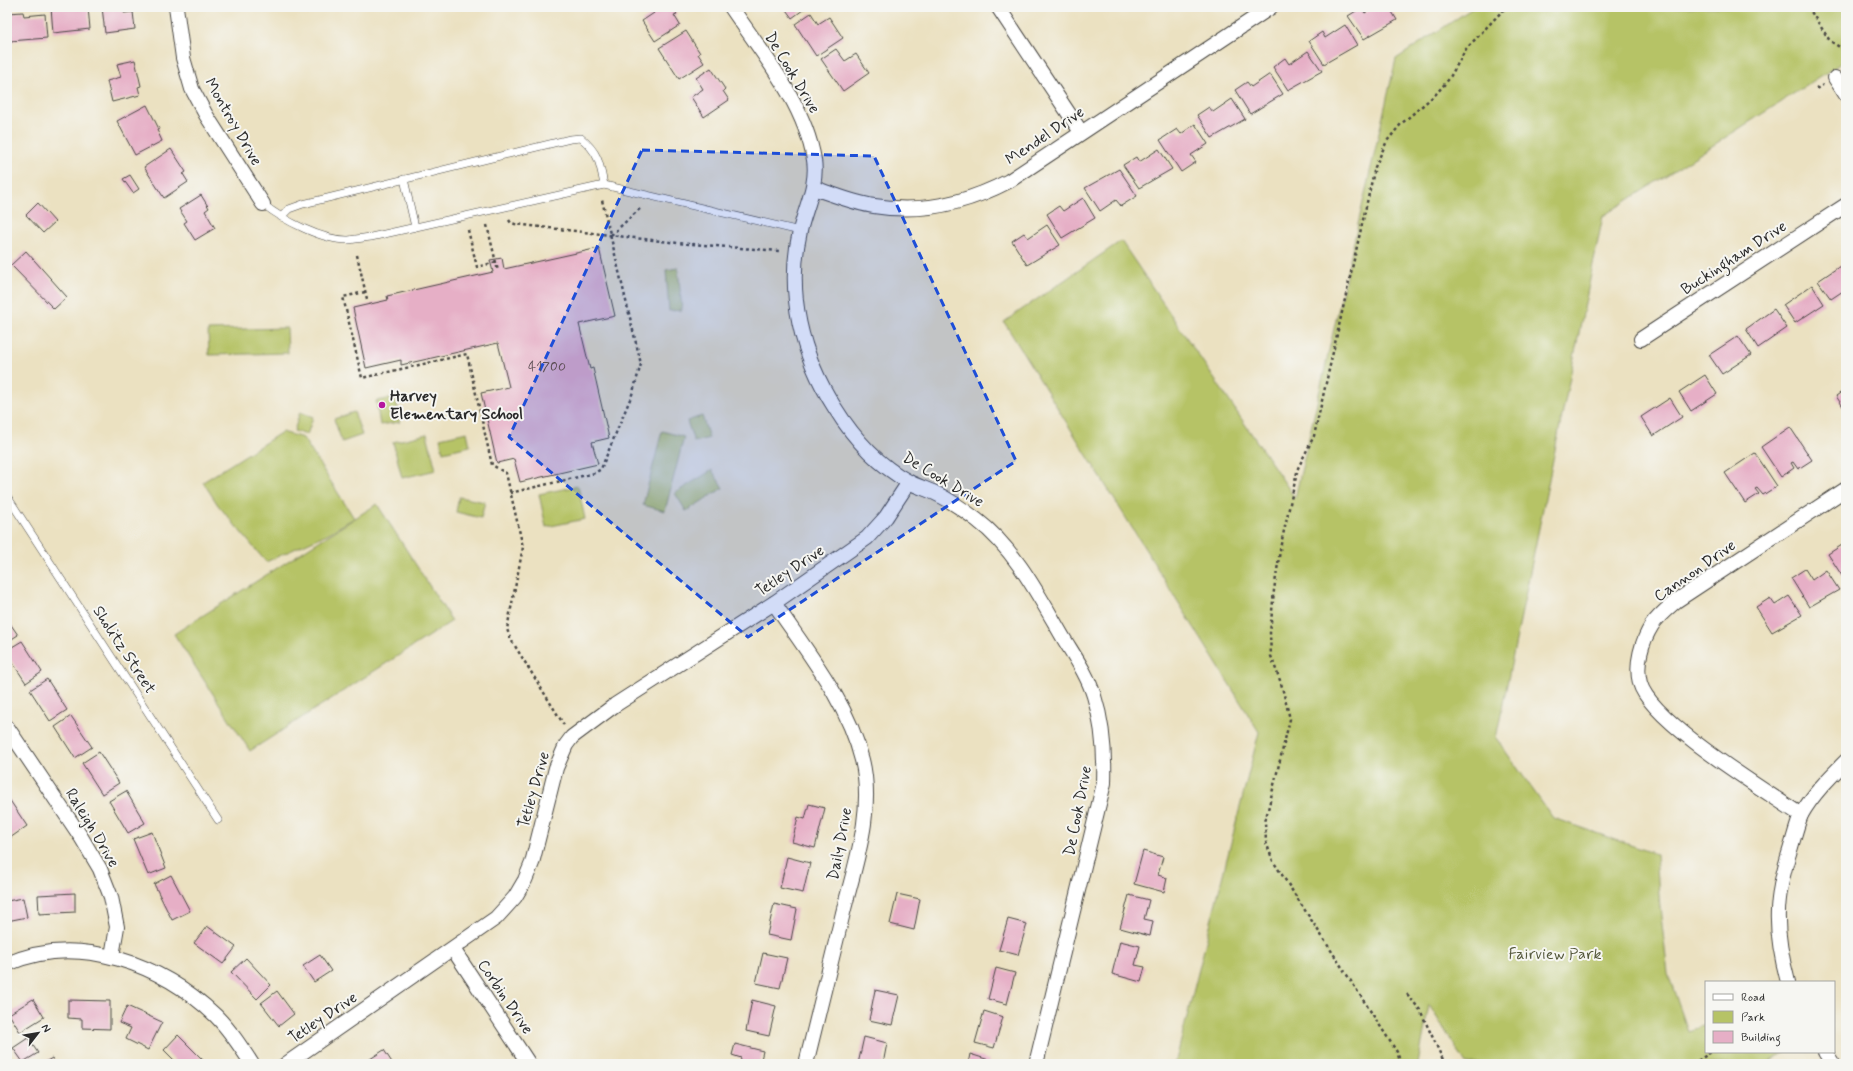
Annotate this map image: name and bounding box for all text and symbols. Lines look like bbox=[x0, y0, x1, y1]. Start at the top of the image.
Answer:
street label: De Cook Drive bbox=[759, 28, 825, 118]
street label: Montroy Drive bbox=[199, 74, 267, 170]
street label: Mendel Drive bbox=[1001, 102, 1089, 170]
street label: Buckingham Drive bbox=[1677, 216, 1791, 301]
house number: 41700 bbox=[528, 358, 566, 376]
place label: Harvey Elementary School bbox=[390, 386, 523, 425]
marker: Harvey Elementary School bbox=[377, 400, 387, 410]
street label: De Cook Drive bbox=[898, 447, 988, 513]
street label: Cannon Drive bbox=[1650, 535, 1740, 607]
street label: Tetley Drive bbox=[751, 540, 829, 602]
street label: Sholitz Street bbox=[88, 602, 161, 699]
street label: Tetley Drive bbox=[513, 749, 555, 831]
street label: De Cook Drive bbox=[1059, 764, 1097, 858]
street label: Raleigh Drive bbox=[60, 785, 124, 871]
street label: Daily Drive bbox=[823, 806, 857, 882]
park label: Fairview Park bbox=[1509, 944, 1601, 965]
street label: Corbin Drive bbox=[472, 955, 538, 1039]
legend bbox=[1705, 981, 1835, 1053]
street label: Tetley Drive bbox=[284, 987, 362, 1049]
text: Road bbox=[1741, 990, 1765, 1006]
text: Park bbox=[1741, 1010, 1765, 1026]
north arrow bbox=[18, 1013, 58, 1053]
text: N bbox=[38, 1022, 54, 1035]
text: Building bbox=[1741, 1030, 1781, 1047]

